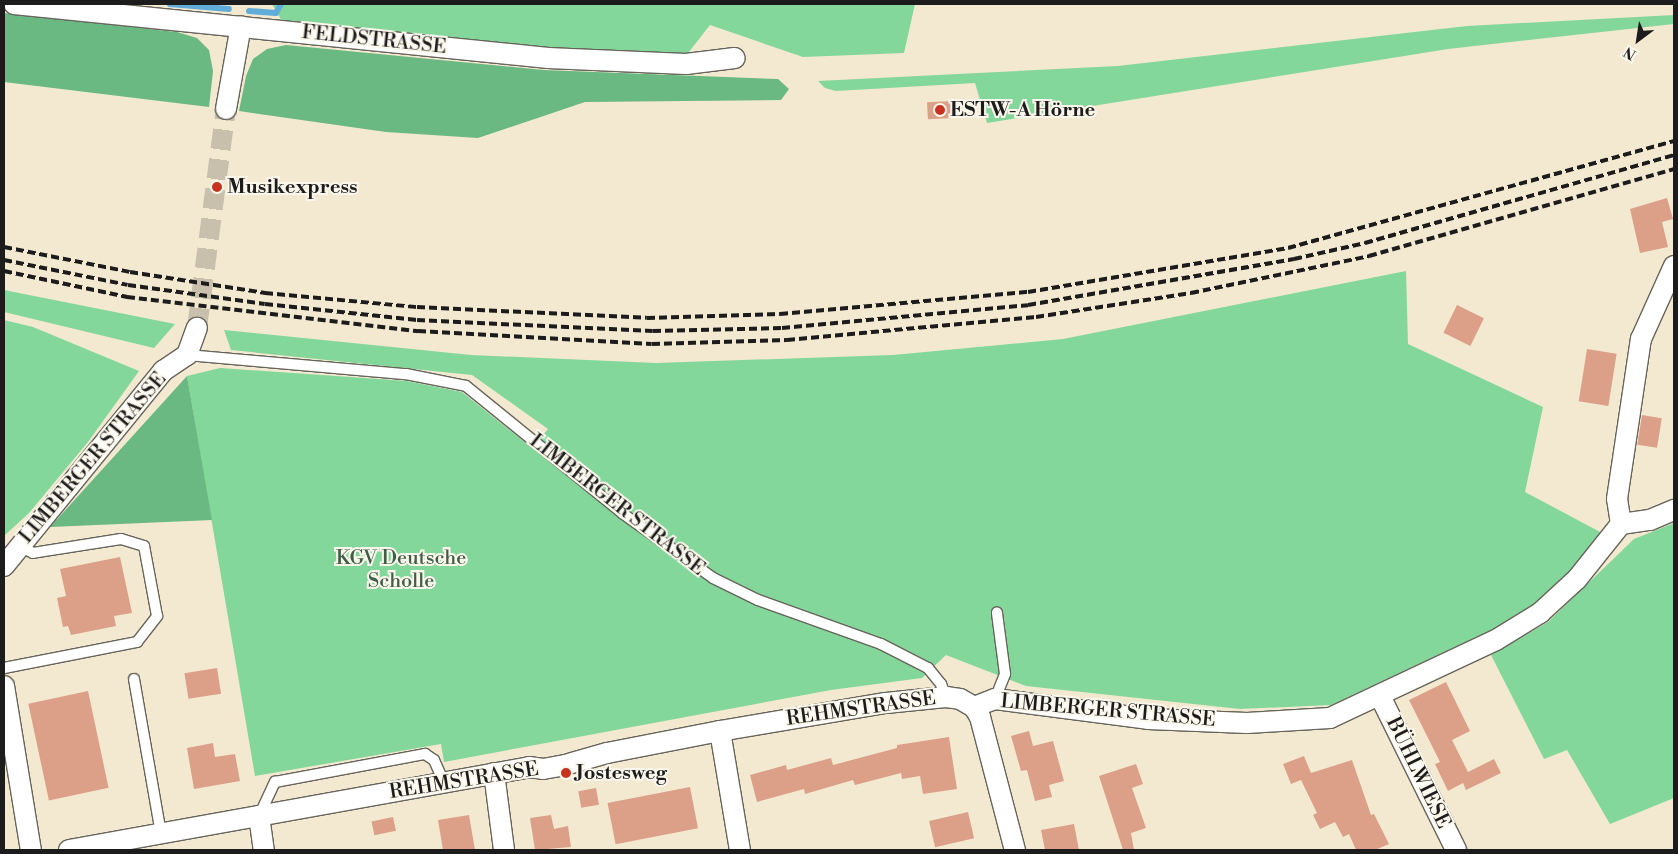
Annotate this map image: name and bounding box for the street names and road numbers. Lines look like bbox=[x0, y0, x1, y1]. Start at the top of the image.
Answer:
street label: FELDSTRASSE bbox=[301, 20, 447, 60]
street label: LIMBERGER STRASSE bbox=[14, 368, 172, 548]
street label: LIMBERGER STRASSE bbox=[524, 429, 710, 581]
street label: REHMSTRASSE bbox=[785, 687, 937, 731]
street label: LIMBERGER STRASSE bbox=[999, 690, 1217, 732]
street label: BÜHLWIESE bbox=[1381, 713, 1455, 833]
street label: REHMSTRASSE bbox=[388, 757, 540, 805]

